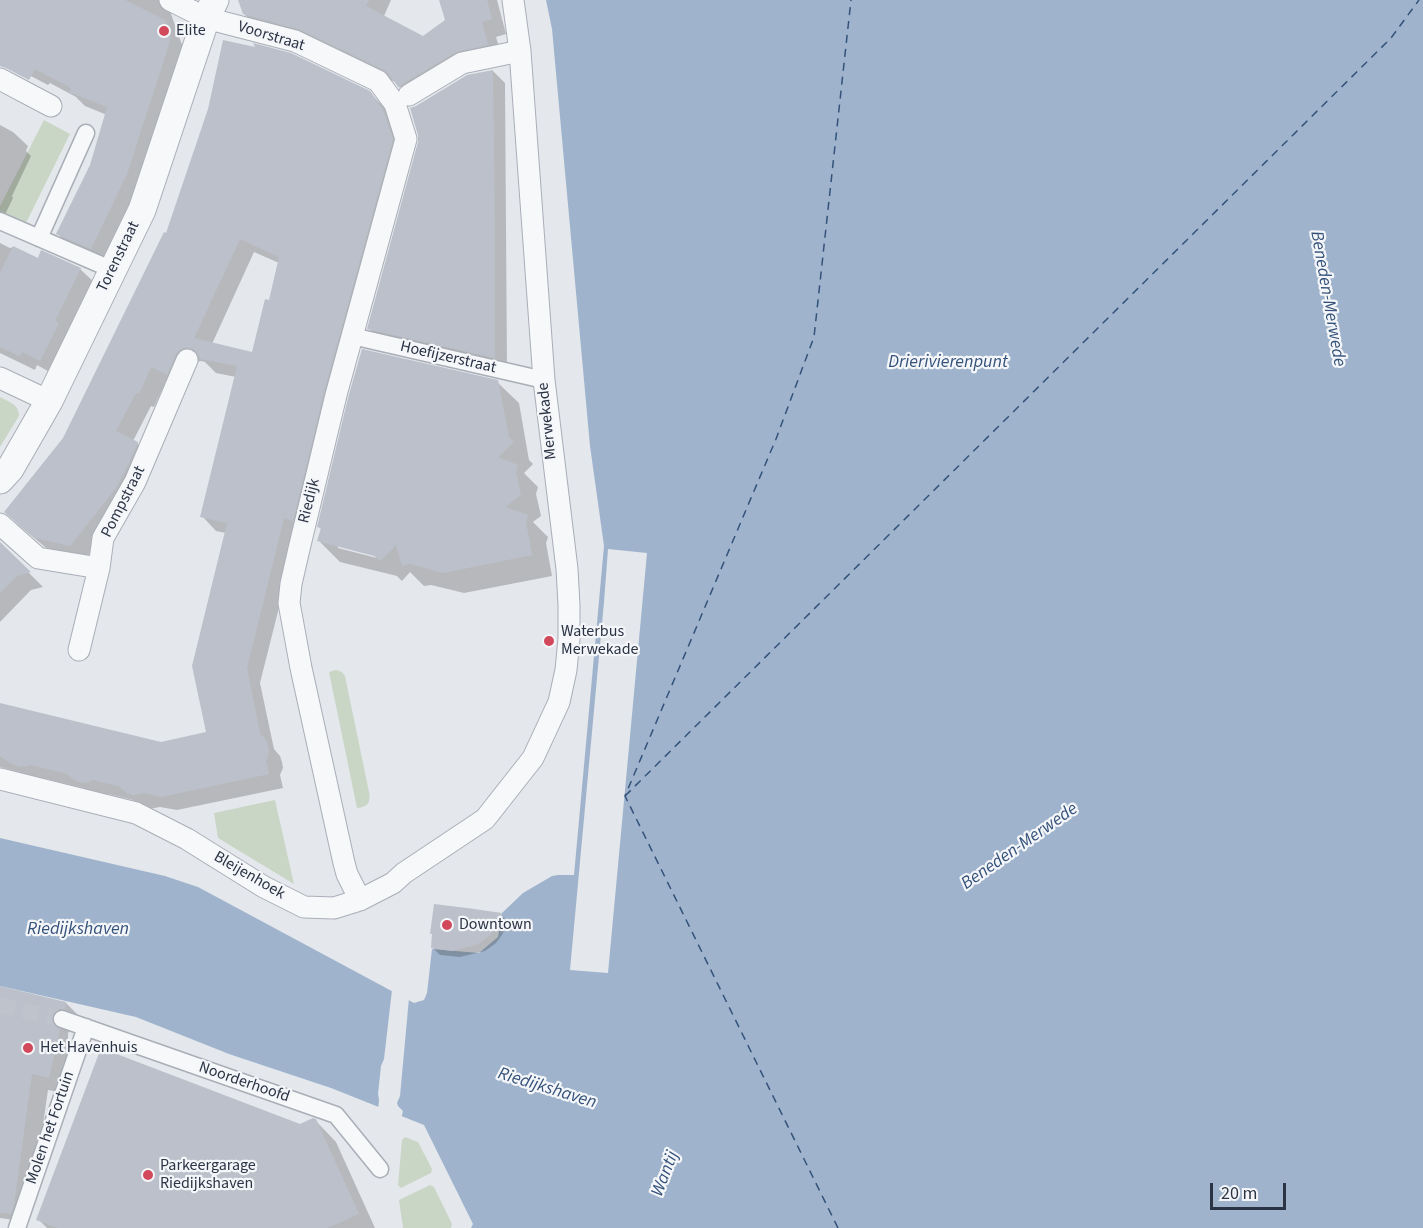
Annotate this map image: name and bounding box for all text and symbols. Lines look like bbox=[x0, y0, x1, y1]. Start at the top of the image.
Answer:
street label: Voorstraat bbox=[235, 18, 307, 56]
place label: Elite bbox=[176, 21, 206, 41]
marker: Elite bbox=[157, 24, 171, 38]
street label: Torenstraat bbox=[94, 218, 144, 296]
water label: Beneden-Merwede bbox=[1304, 230, 1350, 368]
street label: Hoefijzerstraat bbox=[398, 338, 498, 378]
water label: Drierivierenpunt bbox=[888, 352, 1008, 374]
street label: Merwekade bbox=[534, 381, 562, 461]
street label: Pompstraat bbox=[98, 463, 150, 541]
street label: Riedijk bbox=[295, 477, 325, 525]
place label: Waterbus Merwekade bbox=[561, 622, 638, 660]
marker: Waterbus Merwekade bbox=[542, 634, 556, 648]
water label: Beneden-Merwede bbox=[958, 799, 1082, 895]
street label: Bleijenhoek bbox=[210, 848, 288, 904]
place label: Downtown bbox=[459, 915, 532, 935]
marker: Downtown bbox=[440, 918, 454, 932]
water label: Riedijkshaven bbox=[27, 919, 129, 941]
place label: Het Havenhuis bbox=[40, 1038, 137, 1058]
marker: Het Havenhuis bbox=[21, 1041, 35, 1055]
street label: Noorderhoofd bbox=[196, 1058, 292, 1108]
water label: Riedijkshaven bbox=[495, 1064, 599, 1114]
street label: Molen het Fortuin bbox=[23, 1069, 79, 1187]
water label: Wantij bbox=[648, 1148, 684, 1200]
place label: Parkeergarage Riedijkshaven bbox=[160, 1156, 256, 1194]
marker: Parkeergarage Riedijkshaven bbox=[141, 1168, 155, 1182]
scale bar bbox=[1213, 1171, 1290, 1209]
text: 20 m bbox=[1221, 1181, 1257, 1206]

